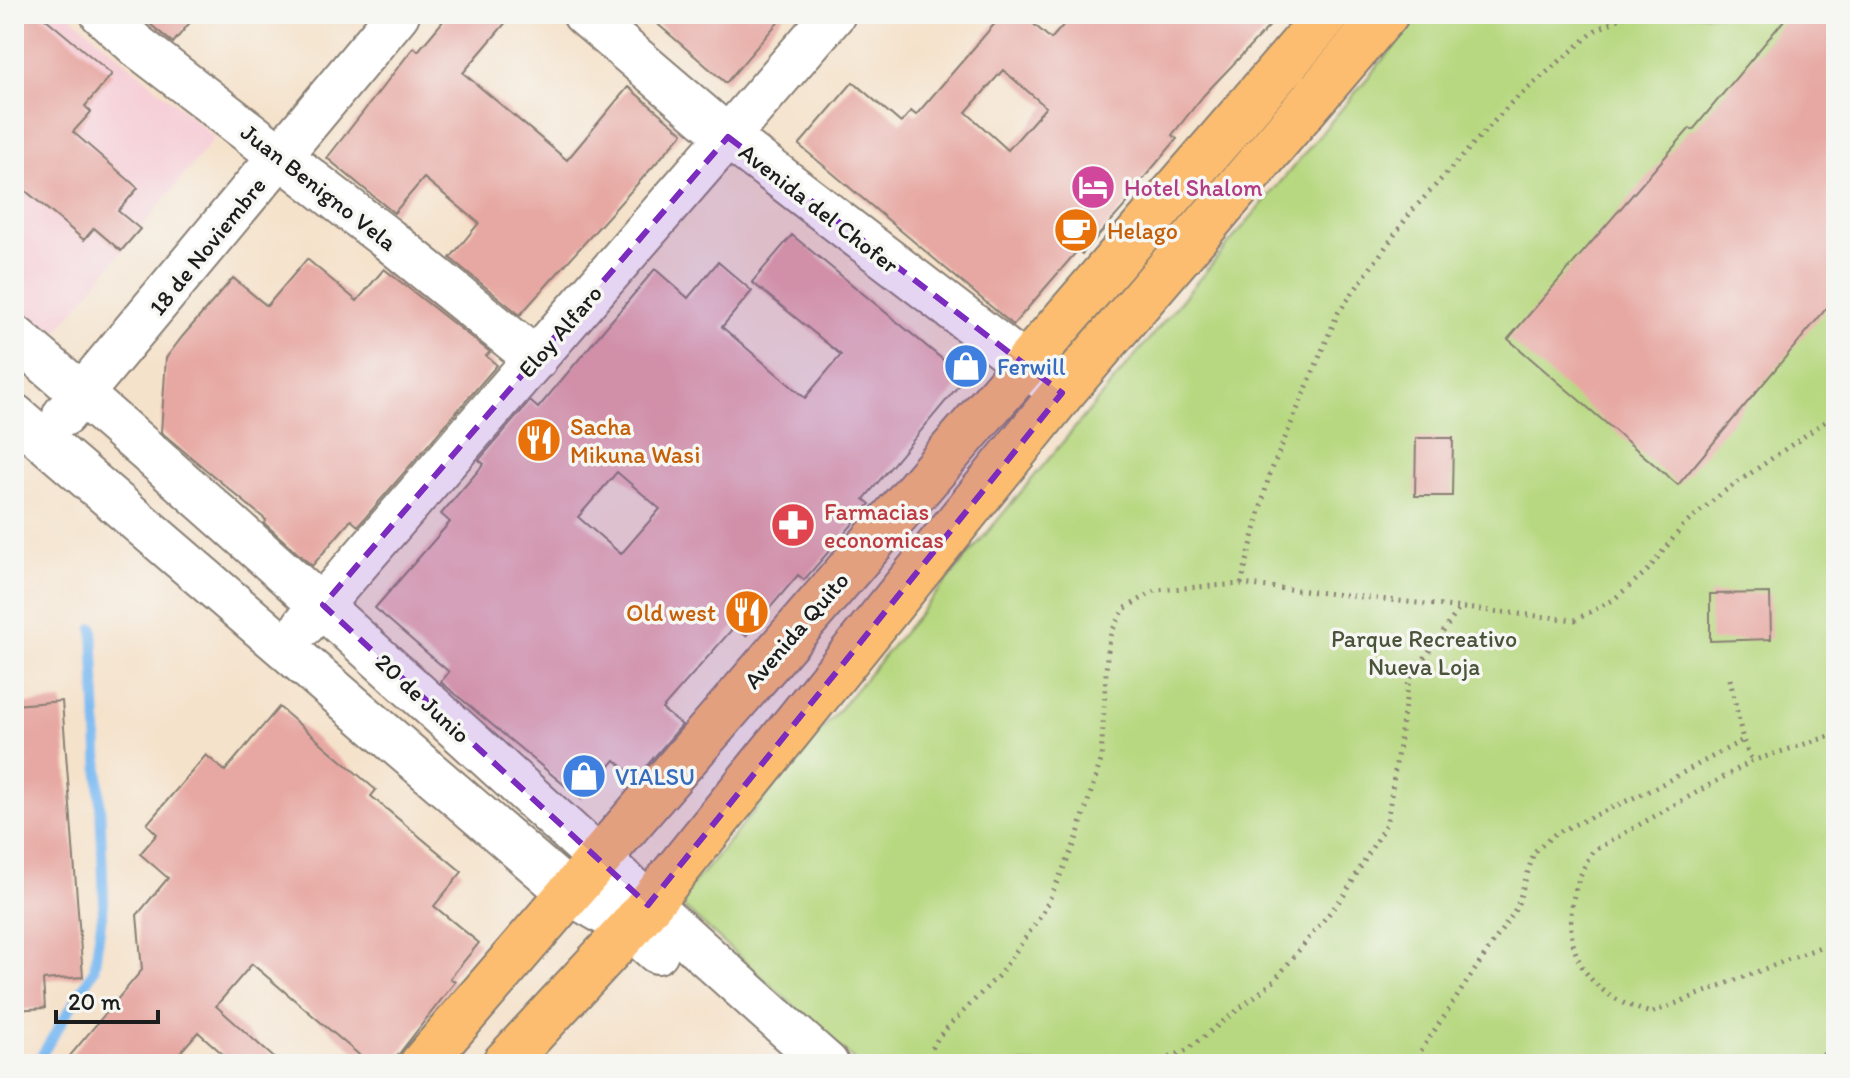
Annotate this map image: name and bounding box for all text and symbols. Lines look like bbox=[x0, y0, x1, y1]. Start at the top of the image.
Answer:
street label: Juan Benigno Vela bbox=[235, 117, 403, 257]
street label: Avenida del Chofer bbox=[734, 137, 904, 279]
hotel icon: Hotel Shalom bbox=[1069, 163, 1117, 211]
street label: 18 de Noviembre bbox=[142, 171, 272, 321]
place label: Hotel Shalom bbox=[1124, 173, 1263, 202]
cafe icon: Helago bbox=[1052, 206, 1100, 254]
place label: Helago bbox=[1107, 216, 1178, 245]
street label: Eloy Alfaro bbox=[512, 279, 608, 383]
shop icon: Ferwill bbox=[942, 342, 990, 390]
place label: Ferwill bbox=[997, 352, 1066, 381]
place label: Sacha Mikuna Wasi bbox=[570, 412, 700, 469]
restaurant icon: Sacha Mikuna Wasi bbox=[515, 416, 563, 464]
place label: Farmacias economicas bbox=[824, 497, 944, 554]
pharmacy icon: Farmacias economicas bbox=[769, 501, 817, 549]
street label: Avenida Quito bbox=[737, 566, 855, 694]
restaurant icon: Old west bbox=[723, 588, 771, 636]
place label: Old west bbox=[626, 598, 716, 627]
park label: Parque Recreativo Nueva Loja bbox=[1331, 624, 1517, 681]
street label: 20 de Junio bbox=[370, 647, 476, 749]
shop icon: VIALSU bbox=[560, 752, 608, 800]
place label: VIALSU bbox=[615, 762, 695, 791]
scale bar bbox=[56, 974, 158, 1024]
text: 20 m bbox=[68, 987, 121, 1016]

